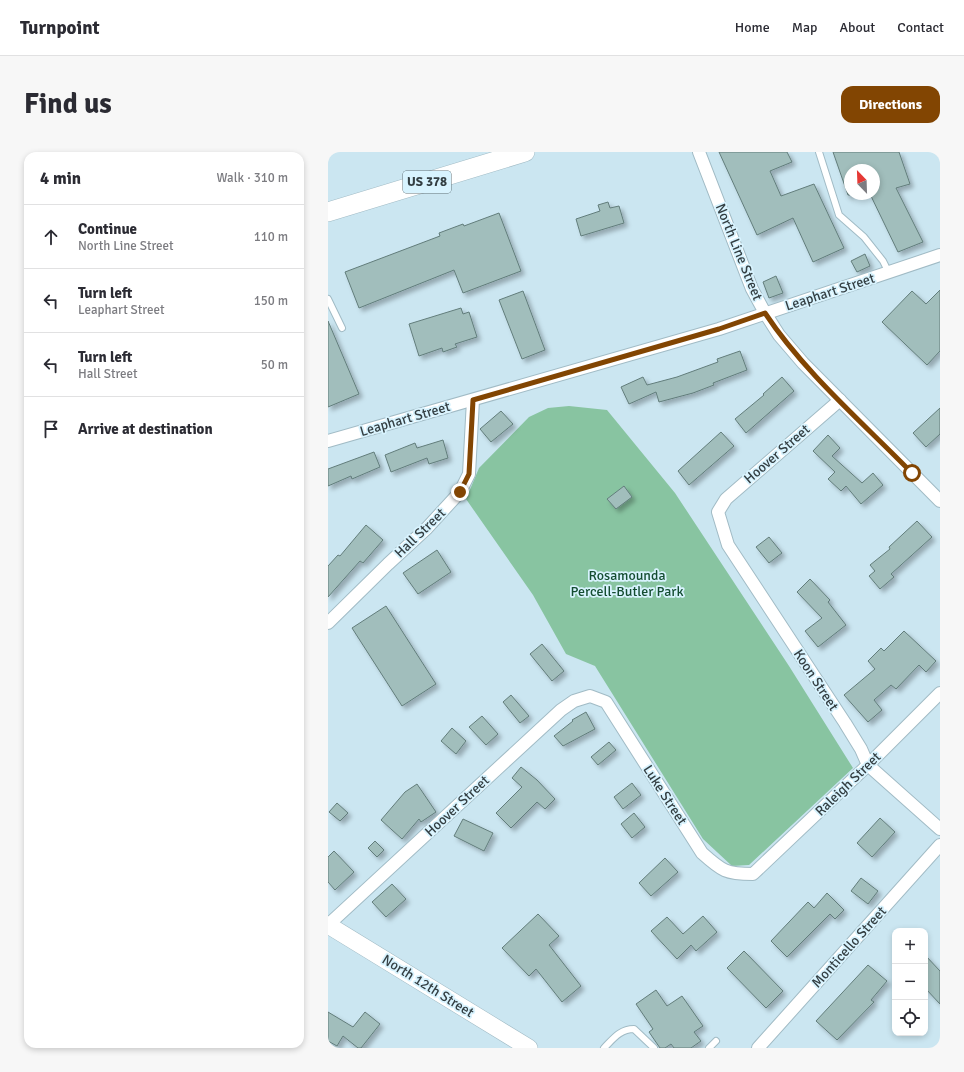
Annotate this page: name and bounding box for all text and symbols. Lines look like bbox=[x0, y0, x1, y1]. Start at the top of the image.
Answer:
text: Turnpoint bbox=[20, 16, 100, 40]
text: Home bbox=[735, 19, 770, 36]
text: Map bbox=[792, 19, 817, 36]
text: About bbox=[839, 19, 875, 36]
text: Contact bbox=[897, 19, 944, 36]
button: Directions bbox=[841, 86, 940, 123]
text: Find us bbox=[24, 87, 112, 121]
north arrow bbox=[844, 164, 880, 200]
text: 4 min bbox=[40, 168, 81, 189]
text: Walk · 310 m bbox=[217, 170, 288, 186]
road number: US 378 bbox=[403, 171, 451, 193]
street label: North Line Street bbox=[712, 201, 766, 303]
text: Continue bbox=[78, 220, 137, 238]
icon: ahead bbox=[40, 226, 62, 248]
text: 110 m bbox=[254, 229, 288, 245]
text: North Line Street bbox=[78, 238, 174, 254]
street label: Leaphart Street bbox=[783, 270, 877, 314]
text: Turn left bbox=[78, 284, 132, 302]
icon: left bbox=[40, 290, 62, 312]
text: 150 m bbox=[254, 293, 288, 309]
text: Leaphart Street bbox=[78, 302, 164, 318]
text: Turn left bbox=[78, 348, 132, 366]
icon: left bbox=[40, 354, 62, 376]
text: 50 m bbox=[261, 357, 288, 373]
text: Hall Street bbox=[78, 366, 138, 382]
street label: Leaphart Street bbox=[358, 398, 452, 440]
icon: arrive bbox=[40, 418, 62, 440]
text: Arrive at destination bbox=[78, 420, 213, 438]
street label: Hoover Street bbox=[741, 421, 814, 487]
route start bbox=[903, 464, 921, 482]
route end bbox=[451, 483, 469, 501]
street label: Hall Street bbox=[391, 505, 449, 561]
park label: Rosamounda Percell-Butler Park bbox=[571, 567, 683, 600]
street label: Koon Street bbox=[790, 646, 842, 714]
street label: Raleigh Street bbox=[812, 748, 884, 820]
street label: Luke Street bbox=[639, 762, 691, 828]
street label: Hoover Street bbox=[421, 772, 493, 840]
street label: Monticello Street bbox=[808, 903, 890, 991]
map controls bbox=[892, 928, 928, 1036]
button: + bbox=[892, 928, 928, 964]
street label: North 12th Street bbox=[379, 951, 477, 1021]
button: − bbox=[892, 964, 928, 1000]
button: locate bbox=[892, 1000, 928, 1036]

